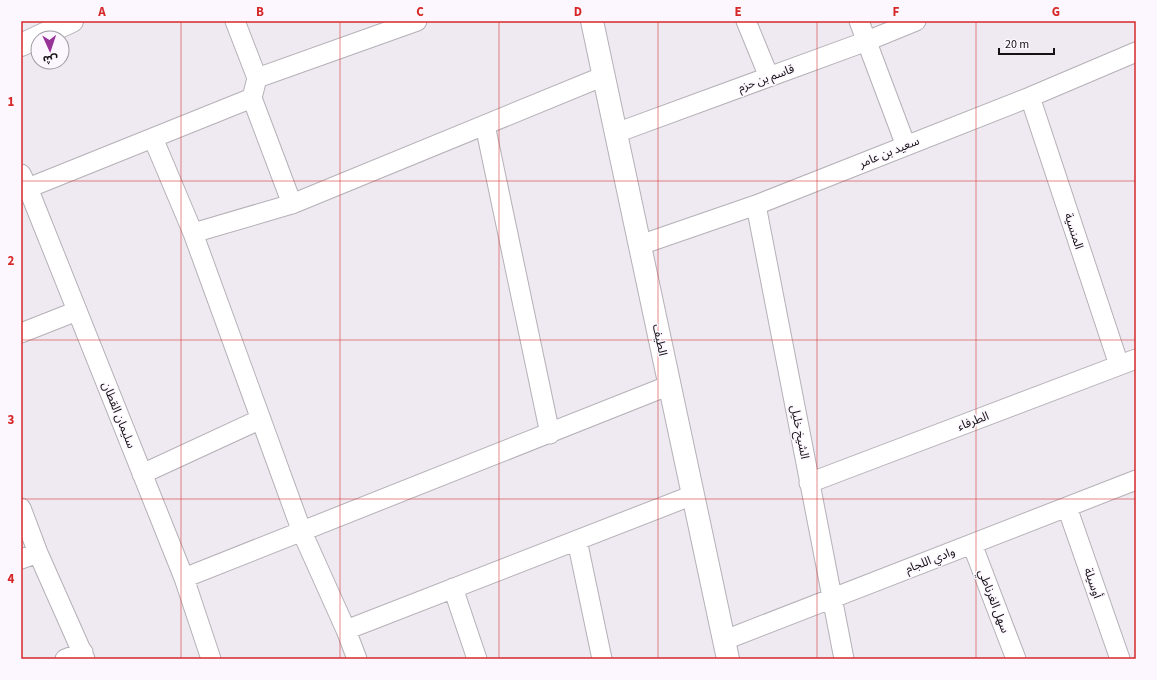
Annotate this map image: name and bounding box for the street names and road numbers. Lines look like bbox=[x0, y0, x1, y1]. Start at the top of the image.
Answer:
street label: قاسم بن حزم bbox=[736, 60, 797, 97]
street label: سعيد بن عامر bbox=[855, 133, 922, 173]
street label: المنسية bbox=[1060, 211, 1087, 252]
street label: الطيف bbox=[648, 323, 671, 358]
street label: سليمان القطان bbox=[97, 379, 140, 451]
street label: الشيخ خليل bbox=[786, 404, 813, 461]
street label: الطرفاء bbox=[955, 408, 992, 435]
street label: وادي اللجام bbox=[903, 543, 958, 578]
street label: أوسيلة bbox=[1079, 565, 1106, 601]
street label: سهل الغرناطي bbox=[973, 567, 1013, 636]

